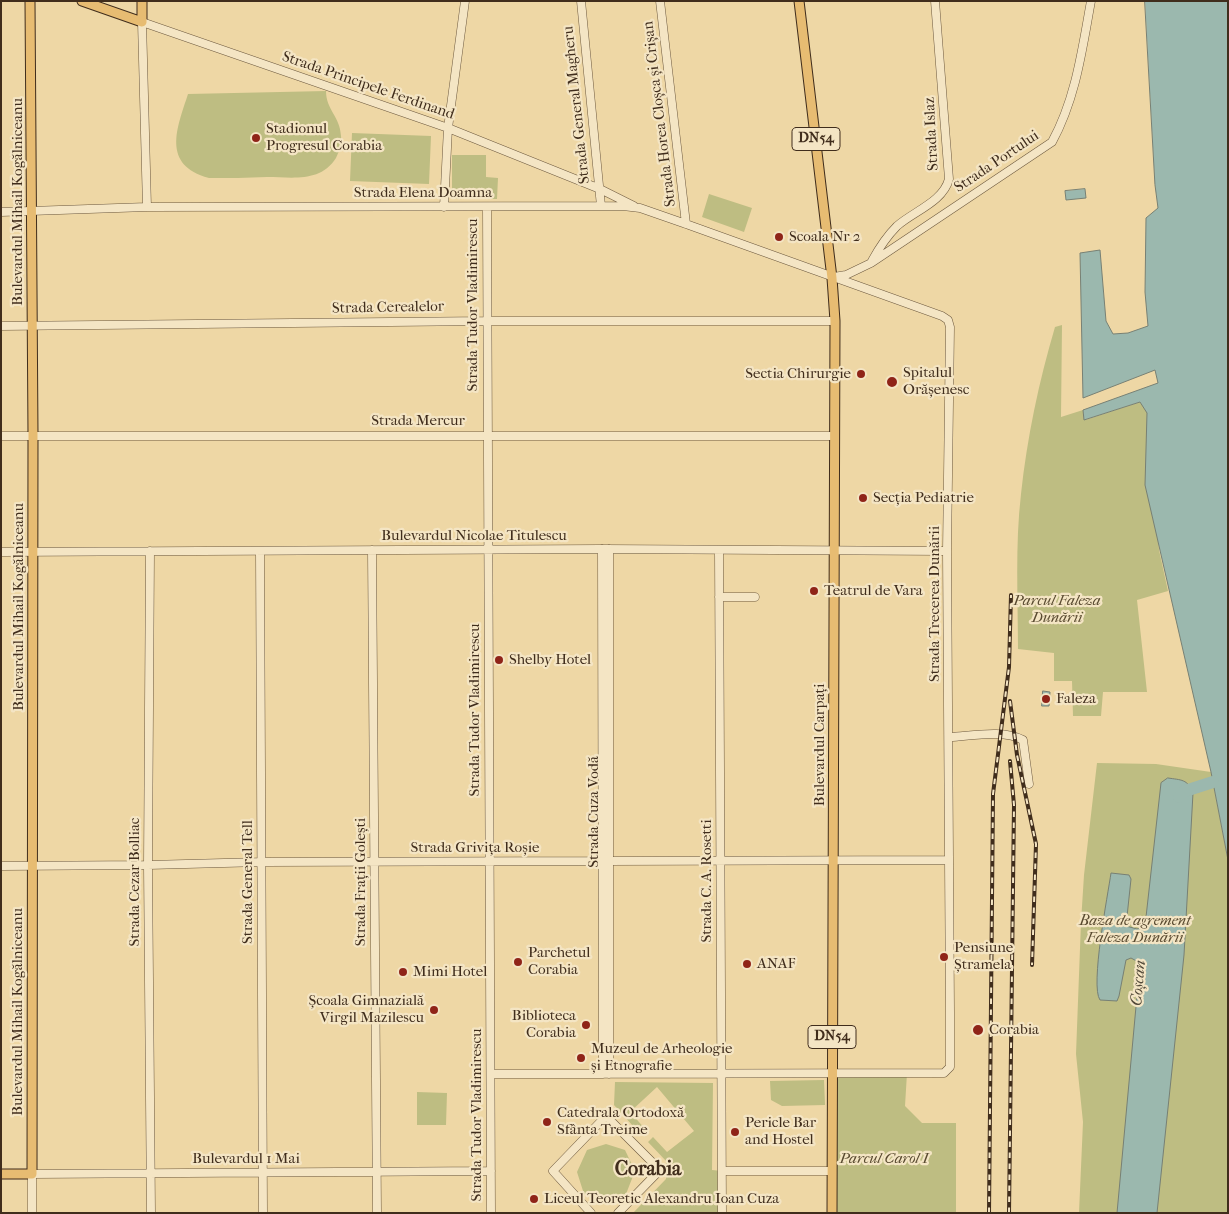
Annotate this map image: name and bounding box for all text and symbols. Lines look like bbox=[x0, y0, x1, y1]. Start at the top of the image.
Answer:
street label: Strada Horea Cloșca și Crișan bbox=[640, 20, 680, 208]
street label: Strada General Magheru bbox=[560, 25, 594, 185]
street label: Strada Principele Ferdinand bbox=[279, 48, 457, 124]
street label: Strada Islaz bbox=[921, 97, 943, 171]
street label: Bulevardul Mihail Kogălniceanu bbox=[9, 98, 27, 306]
place label: Stadionul Progresul Corabia bbox=[266, 120, 382, 155]
street label: Strada Portului bbox=[951, 127, 1043, 197]
road number: DN54 bbox=[792, 128, 840, 150]
marker: Stadionul Progresul Corabia bbox=[250, 132, 262, 144]
street label: Strada Elena Doamna bbox=[354, 184, 492, 202]
street label: Strada Tudor Vladimirescu bbox=[464, 218, 482, 392]
place label: Scoala Nr 2 bbox=[789, 228, 861, 246]
marker: Scoala Nr 2 bbox=[773, 231, 785, 243]
street label: Strada Cerealelor bbox=[332, 298, 444, 318]
place label: Spitalul Orășenesc bbox=[903, 364, 969, 399]
place label: Sectia Chirurgie bbox=[745, 365, 851, 383]
marker: Sectia Chirurgie bbox=[855, 368, 867, 380]
marker: Spitalul Orășenesc bbox=[885, 375, 899, 389]
street label: Strada Mercur bbox=[371, 412, 465, 430]
place label: Secția Pediatrie bbox=[873, 489, 974, 507]
marker: Secția Pediatrie bbox=[857, 492, 869, 504]
street label: Bulevardul Mihail Kogălniceanu bbox=[10, 503, 28, 711]
street label: Strada Trecerea Dunării bbox=[926, 526, 944, 682]
street label: Bulevardul Nicolae Titulescu bbox=[381, 527, 567, 545]
place label: Teatrul de Vara bbox=[824, 582, 923, 600]
marker: Teatrul de Vara bbox=[808, 585, 820, 597]
park label: Parcul Faleza Dunării bbox=[1013, 592, 1101, 627]
street label: Strada Tudor Vladimirescu bbox=[466, 623, 484, 797]
place label: Shelby Hotel bbox=[509, 651, 591, 669]
marker: Shelby Hotel bbox=[493, 654, 505, 666]
street label: Bulevardul Carpați bbox=[811, 684, 829, 806]
place label: Faleza bbox=[1056, 690, 1096, 708]
marker: Faleza bbox=[1040, 693, 1052, 705]
street label: Strada Cuza Vodă bbox=[585, 756, 603, 868]
street label: Strada Cezar Bolliac bbox=[126, 818, 144, 946]
street label: Strada Frații Golești bbox=[352, 818, 370, 946]
street label: Strada C. A. Rosetti bbox=[698, 819, 716, 943]
street label: Strada General Tell bbox=[239, 820, 257, 944]
street label: Strada Grivița Roșie bbox=[411, 839, 539, 857]
street label: Bulevardul Mihail Kogălniceanu bbox=[9, 908, 27, 1116]
park label: Baza de agrement Faleza Dunării bbox=[1079, 912, 1191, 947]
place label: Pensiune Ștramela bbox=[954, 939, 1013, 974]
place label: Parchetul Corabia bbox=[528, 944, 590, 979]
marker: Pensiune Ștramela bbox=[938, 951, 950, 963]
place label: ANAF bbox=[757, 955, 796, 973]
marker: Parchetul Corabia bbox=[512, 956, 524, 968]
marker: ANAF bbox=[741, 958, 753, 970]
water label: Coșcan bbox=[1127, 959, 1151, 1007]
place label: Mimi Hotel bbox=[413, 963, 487, 981]
marker: Mimi Hotel bbox=[397, 966, 409, 978]
place label: Școala Gimnazială Virgil Mazilescu bbox=[309, 992, 424, 1027]
marker: Școala Gimnazială Virgil Mazilescu bbox=[428, 1004, 440, 1016]
place label: Biblioteca Corabia bbox=[512, 1007, 576, 1042]
marker: Biblioteca Corabia bbox=[580, 1019, 592, 1031]
place label: Corabia bbox=[989, 1021, 1039, 1039]
marker: Corabia bbox=[971, 1023, 985, 1037]
road number: DN54 bbox=[808, 1026, 856, 1048]
street label: Strada Tudor Vladimirescu bbox=[468, 1028, 486, 1202]
place label: Muzeul de Arheologie și Etnografie bbox=[591, 1040, 732, 1075]
marker: Muzeul de Arheologie și Etnografie bbox=[575, 1052, 587, 1064]
place label: Catedrala Ortodoxă Sfânta Treime bbox=[557, 1104, 684, 1139]
place label: Pericle Bar and Hostel bbox=[745, 1114, 816, 1149]
marker: Catedrala Ortodoxă Sfânta Treime bbox=[541, 1116, 553, 1128]
marker: Pericle Bar and Hostel bbox=[729, 1126, 741, 1138]
street label: Bulevardul 1 Mai bbox=[192, 1150, 300, 1168]
park label: Parcul Carol I bbox=[840, 1150, 928, 1168]
district label: Corabia bbox=[615, 1158, 681, 1182]
place label: Liceul Teoretic Alexandru Ioan Cuza bbox=[544, 1190, 779, 1208]
marker: Liceul Teoretic Alexandru Ioan Cuza bbox=[528, 1193, 540, 1205]

